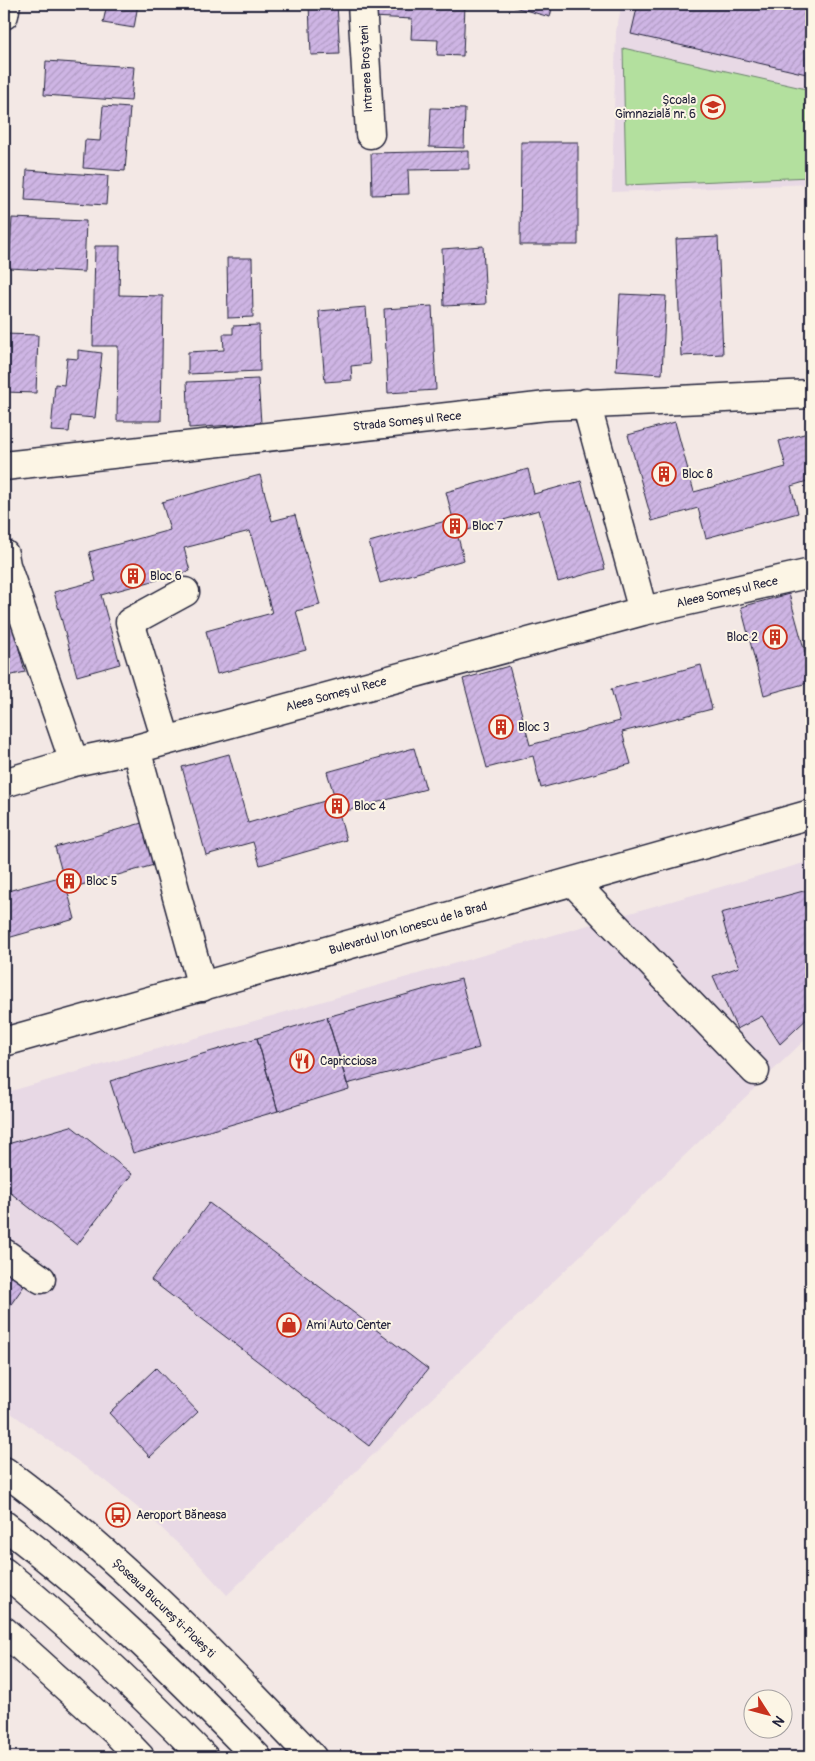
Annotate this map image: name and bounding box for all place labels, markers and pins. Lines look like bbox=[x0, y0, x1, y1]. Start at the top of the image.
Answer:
place label: Școala Gimnazială nr. 6 bbox=[615, 93, 696, 122]
school or university icon: Școala Gimnazială nr. 6 bbox=[700, 94, 726, 120]
building icon: Bloc 8 bbox=[651, 461, 677, 487]
place label: Bloc 8 bbox=[682, 467, 713, 482]
building icon: Bloc 7 bbox=[442, 513, 468, 539]
place label: Bloc 7 bbox=[472, 519, 504, 534]
building icon: Bloc 6 bbox=[120, 563, 146, 589]
place label: Bloc 6 bbox=[150, 569, 182, 584]
building icon: Bloc 2 bbox=[762, 624, 788, 650]
place label: Bloc 2 bbox=[726, 630, 758, 645]
building icon: Bloc 3 bbox=[488, 714, 514, 740]
place label: Bloc 3 bbox=[518, 720, 550, 735]
building icon: Bloc 4 bbox=[324, 793, 350, 819]
place label: Bloc 4 bbox=[354, 799, 386, 814]
building icon: Bloc 5 bbox=[56, 868, 82, 894]
place label: Bloc 5 bbox=[86, 874, 117, 889]
restaurant icon: Capricciosa bbox=[289, 1048, 315, 1074]
place label: Capricciosa bbox=[320, 1054, 377, 1069]
shop icon: Ami Auto Center bbox=[276, 1312, 302, 1338]
place label: Ami Auto Center bbox=[306, 1318, 392, 1333]
bus stop icon: Aeroport Băneasa bbox=[105, 1502, 131, 1528]
place label: Aeroport Băneasa bbox=[136, 1508, 227, 1523]

